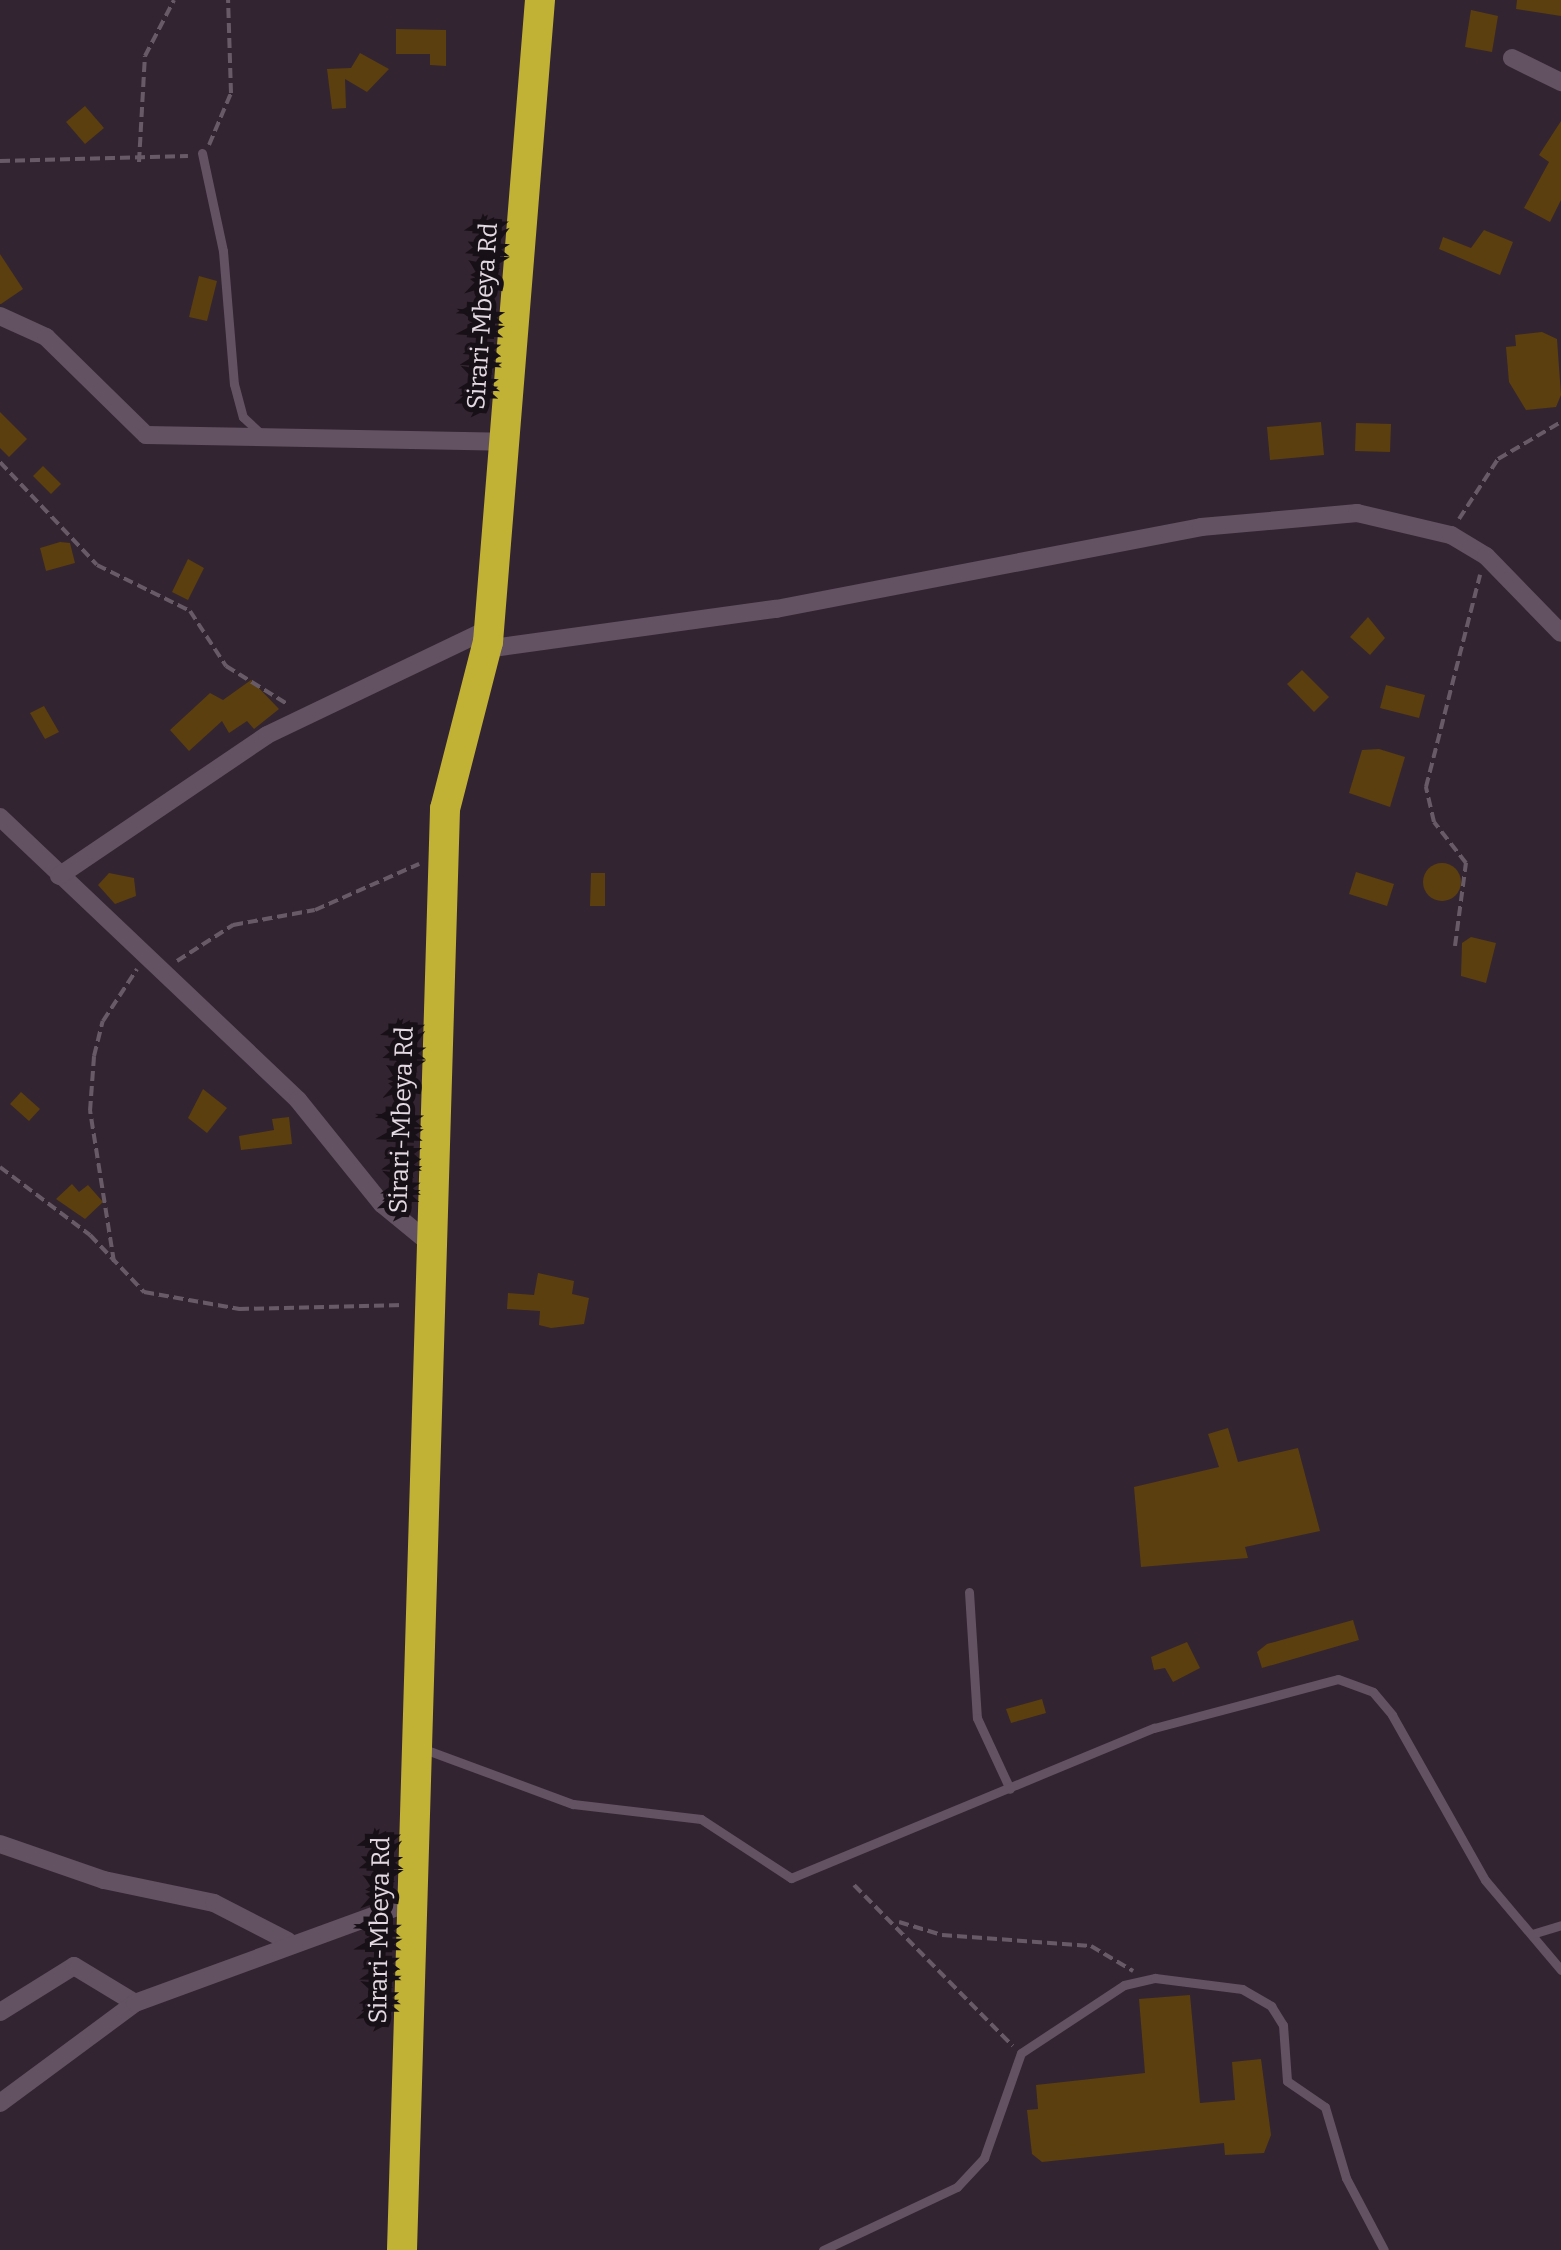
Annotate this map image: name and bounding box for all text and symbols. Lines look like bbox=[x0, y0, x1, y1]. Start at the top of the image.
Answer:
street label: Sirari-Mbeya Rd bbox=[462, 222, 504, 410]
street label: Sirari-Mbeya Rd bbox=[384, 1026, 420, 1214]
street label: Sirari-Mbeya Rd bbox=[363, 1836, 397, 2024]

